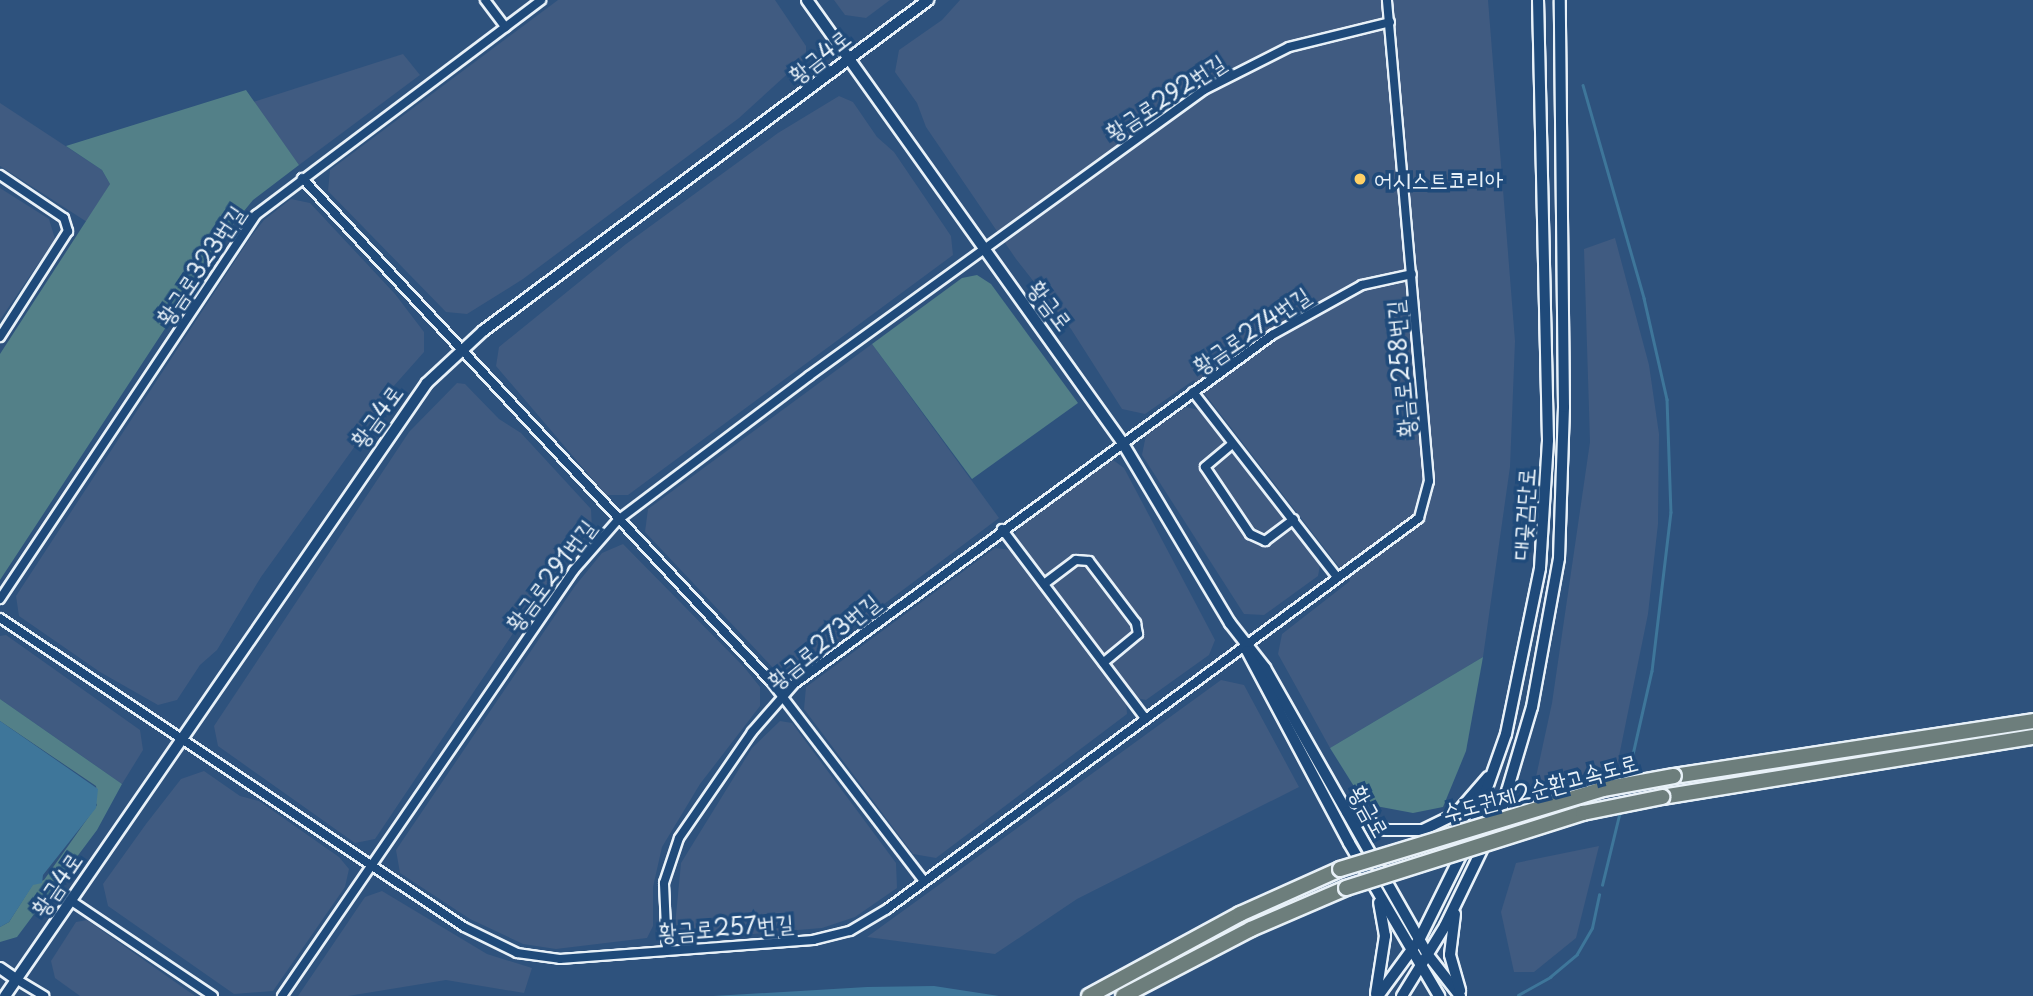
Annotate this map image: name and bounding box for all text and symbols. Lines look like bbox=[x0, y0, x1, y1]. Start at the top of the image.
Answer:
street label: 황금4로 bbox=[783, 23, 855, 89]
street label: 황금로292번길 bbox=[1100, 48, 1230, 146]
place label: 어시스트코리아 bbox=[1374, 165, 1504, 193]
marker: 어시스트코리아 bbox=[1352, 171, 1368, 187]
street label: 황금로323번길 bbox=[150, 200, 250, 330]
street label: 황금로 bbox=[1023, 275, 1079, 335]
street label: 황금로274번길 bbox=[1187, 281, 1315, 379]
street label: 황금로258번길 bbox=[1380, 299, 1420, 439]
street label: 황금4로 bbox=[344, 379, 408, 453]
street label: 대곶검단로 bbox=[1506, 467, 1540, 561]
street label: 황금로291번길 bbox=[499, 514, 601, 636]
street label: 황금로273번길 bbox=[762, 588, 884, 694]
street label: 수도권제2순환고속도로 bbox=[1439, 748, 1641, 826]
street label: 황금로 bbox=[1344, 780, 1396, 842]
street label: 황금4로 bbox=[25, 847, 87, 921]
street label: 황금로257번길 bbox=[657, 908, 795, 946]

